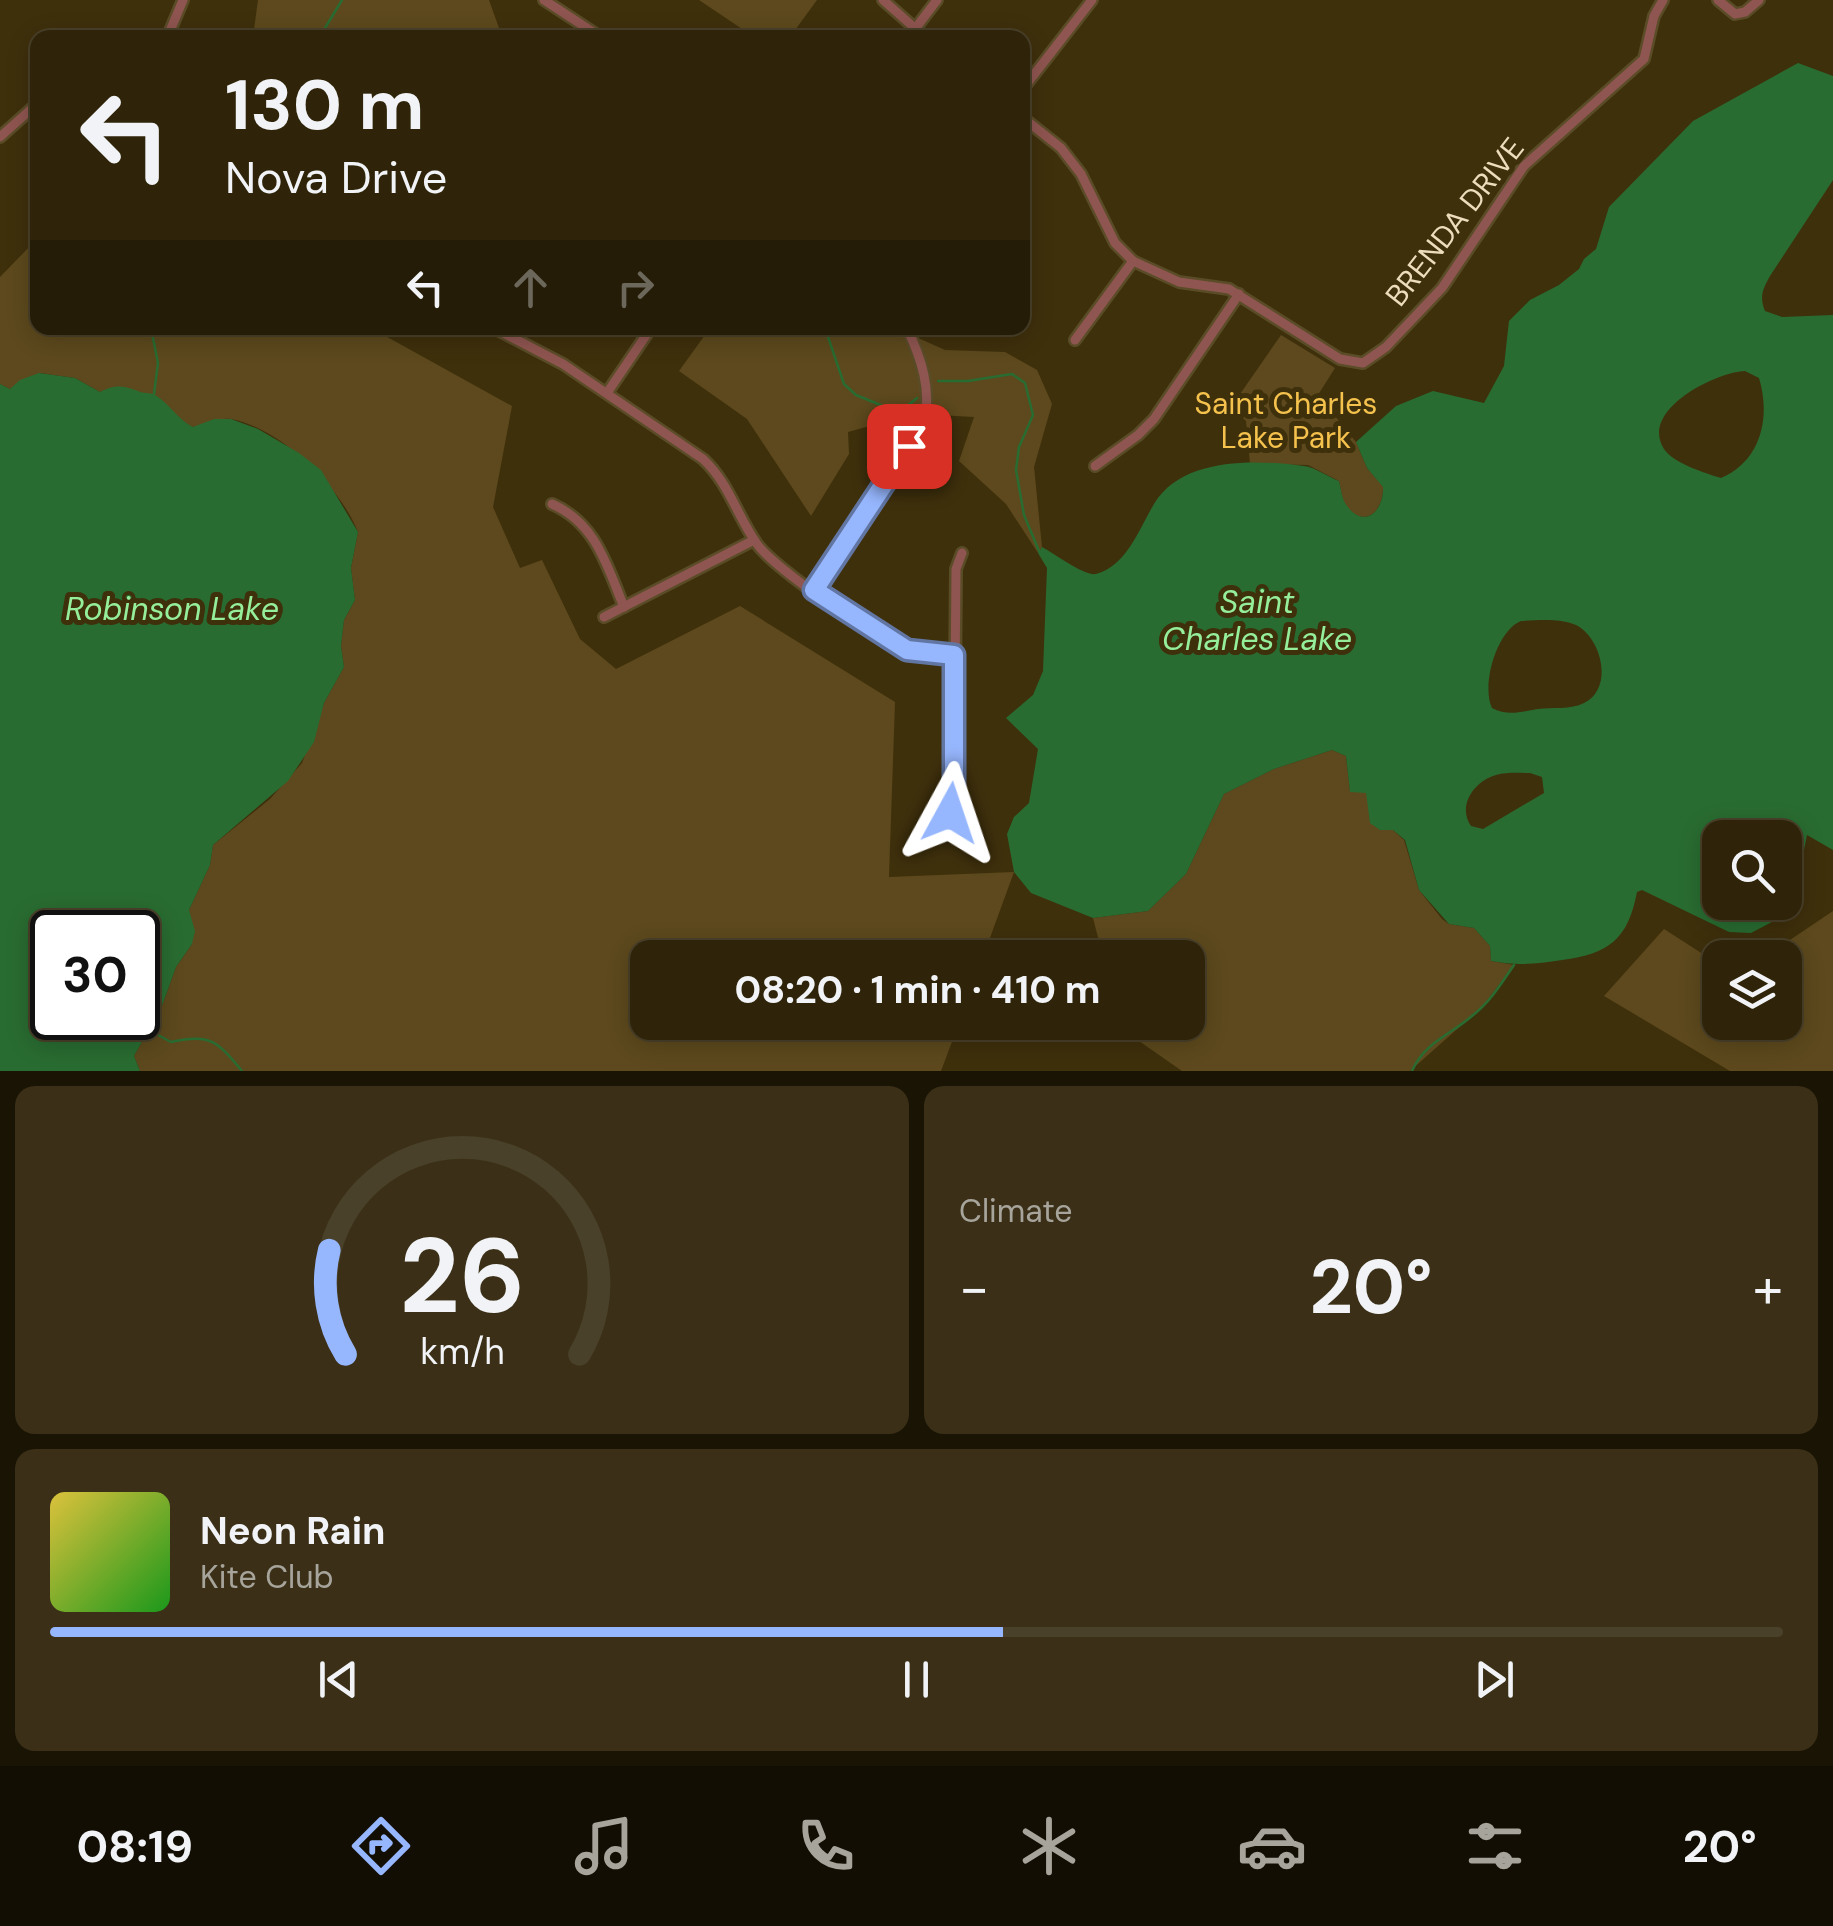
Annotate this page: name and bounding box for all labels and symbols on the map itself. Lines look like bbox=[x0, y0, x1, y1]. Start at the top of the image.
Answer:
street label: BRENDA DRIVE bbox=[1377, 130, 1533, 314]
park label: Saint Charles Lake Park bbox=[1195, 384, 1377, 457]
pin bbox=[867, 404, 952, 489]
water label: Saint Charles Lake bbox=[1162, 581, 1352, 660]
water label: Robinson Lake bbox=[65, 588, 279, 630]
position arrow bbox=[898, 761, 1002, 865]
speed limit sign: 30 bbox=[30, 910, 160, 1040]

